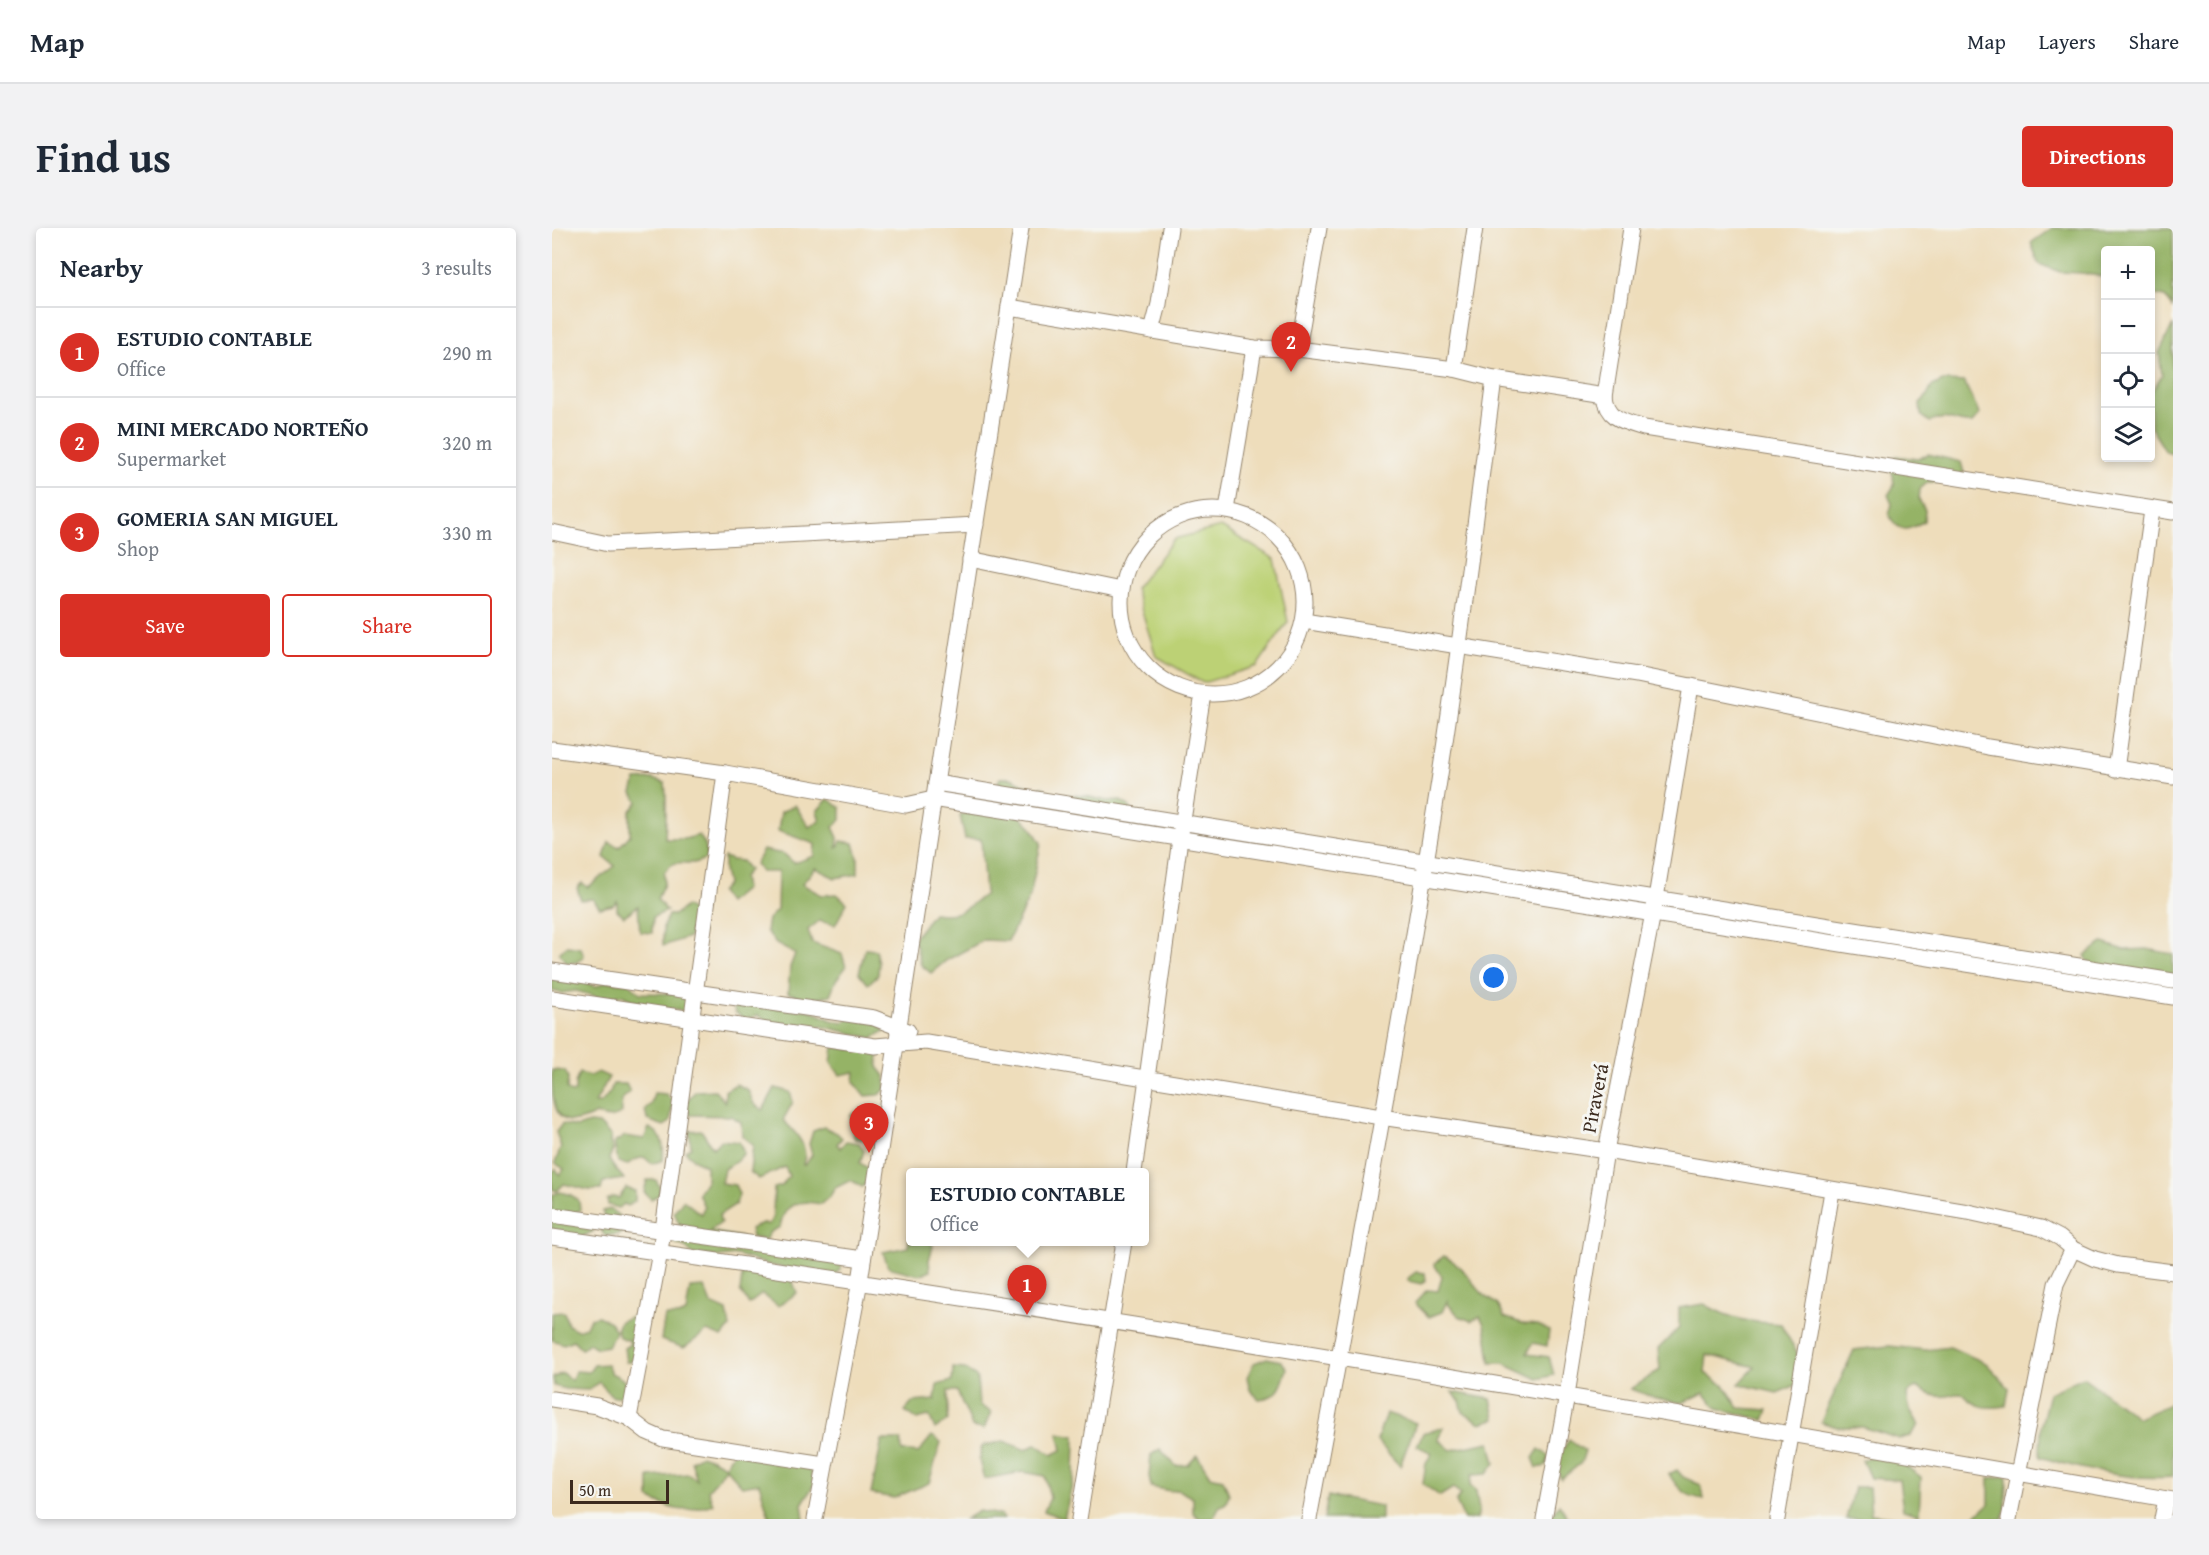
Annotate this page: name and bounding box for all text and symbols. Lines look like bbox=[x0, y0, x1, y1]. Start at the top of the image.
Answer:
text: Map bbox=[30, 21, 84, 62]
text: Map bbox=[1967, 26, 2006, 57]
text: Layers bbox=[2039, 26, 2096, 57]
text: Share bbox=[2129, 26, 2179, 57]
text: Find us bbox=[36, 126, 171, 187]
button: Directions bbox=[2022, 126, 2173, 187]
map controls bbox=[2101, 246, 2155, 462]
button: + bbox=[2101, 246, 2155, 300]
text: Nearby bbox=[60, 248, 143, 287]
text: 3 results bbox=[421, 253, 492, 282]
button: − bbox=[2101, 300, 2155, 354]
text: ESTUDIO CONTABLE bbox=[117, 322, 312, 354]
pin: 2 bbox=[1272, 322, 1310, 372]
text: 1 bbox=[74, 338, 85, 367]
text: 290 m bbox=[442, 338, 492, 367]
text: Office bbox=[117, 354, 166, 383]
button: locate bbox=[2101, 354, 2155, 408]
button: layers bbox=[2101, 408, 2155, 462]
text: MINI MERCADO NORTEÑO bbox=[117, 412, 369, 444]
text: 2 bbox=[74, 428, 85, 457]
text: 320 m bbox=[442, 428, 492, 457]
text: Supermarket bbox=[117, 444, 226, 473]
text: GOMERIA SAN MIGUEL bbox=[117, 502, 338, 534]
text: 3 bbox=[74, 518, 85, 547]
text: 330 m bbox=[442, 518, 492, 547]
text: Shop bbox=[117, 534, 159, 563]
button: Save bbox=[60, 594, 270, 657]
button: Share bbox=[282, 594, 492, 657]
your location bbox=[1479, 963, 1508, 992]
street label: Piraverá bbox=[1574, 1060, 1616, 1135]
pin: 3 bbox=[850, 1104, 888, 1153]
popup bbox=[906, 1168, 1149, 1246]
text: ESTUDIO CONTABLE bbox=[930, 1177, 1125, 1209]
text: Office bbox=[930, 1209, 979, 1238]
pin: 1 bbox=[1008, 1266, 1046, 1315]
scale bar bbox=[570, 1477, 669, 1504]
text: 50 m bbox=[579, 1478, 611, 1502]

